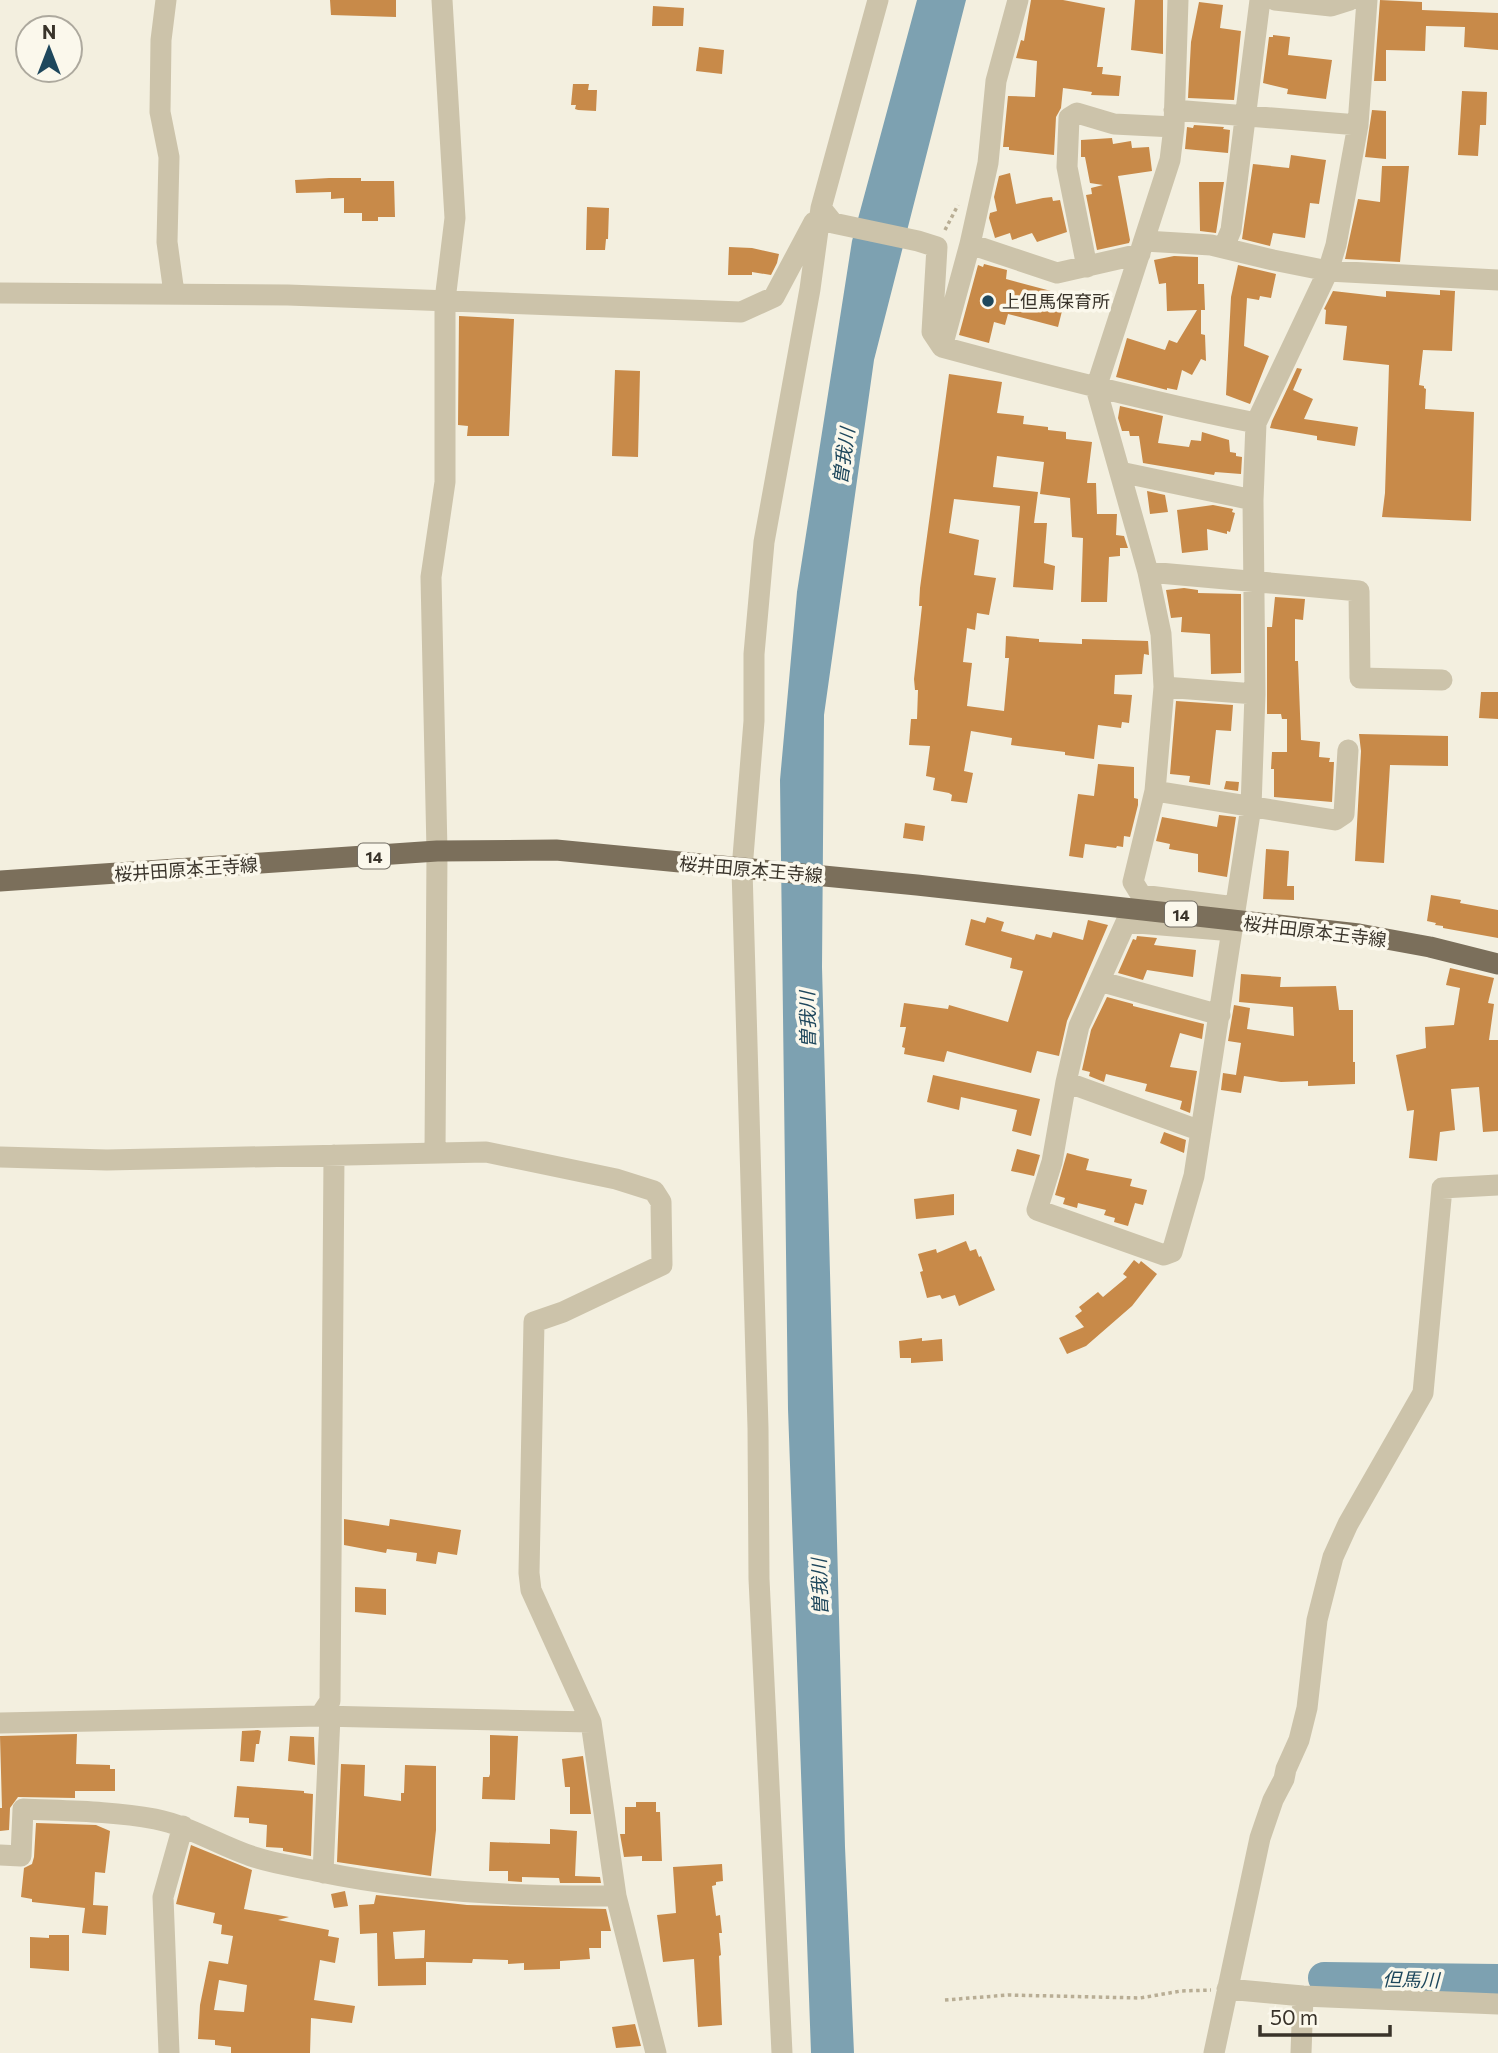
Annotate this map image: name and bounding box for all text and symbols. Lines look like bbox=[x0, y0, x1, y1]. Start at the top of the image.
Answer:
north arrow bbox=[14, 14, 84, 84]
text: N bbox=[42, 20, 56, 43]
place label: 上但馬保育所 bbox=[1002, 290, 1110, 312]
marker: 上但馬保育所 bbox=[980, 293, 996, 309]
water label: 曽我川 bbox=[828, 424, 859, 486]
road number: 14 bbox=[358, 844, 390, 869]
street label: 桜井田原本王寺線 bbox=[678, 852, 824, 886]
street label: 桜井田原本王寺線 bbox=[113, 853, 259, 885]
road number: 14 bbox=[1165, 902, 1197, 926]
street label: 桜井田原本王寺線 bbox=[1242, 911, 1388, 951]
water label: 曽我川 bbox=[795, 989, 819, 1049]
water label: 曽我川 bbox=[806, 1556, 831, 1616]
water label: 但馬川 bbox=[1382, 1967, 1442, 1991]
scale bar bbox=[1260, 1994, 1390, 2038]
text: 50 m bbox=[1270, 2004, 1318, 2029]

